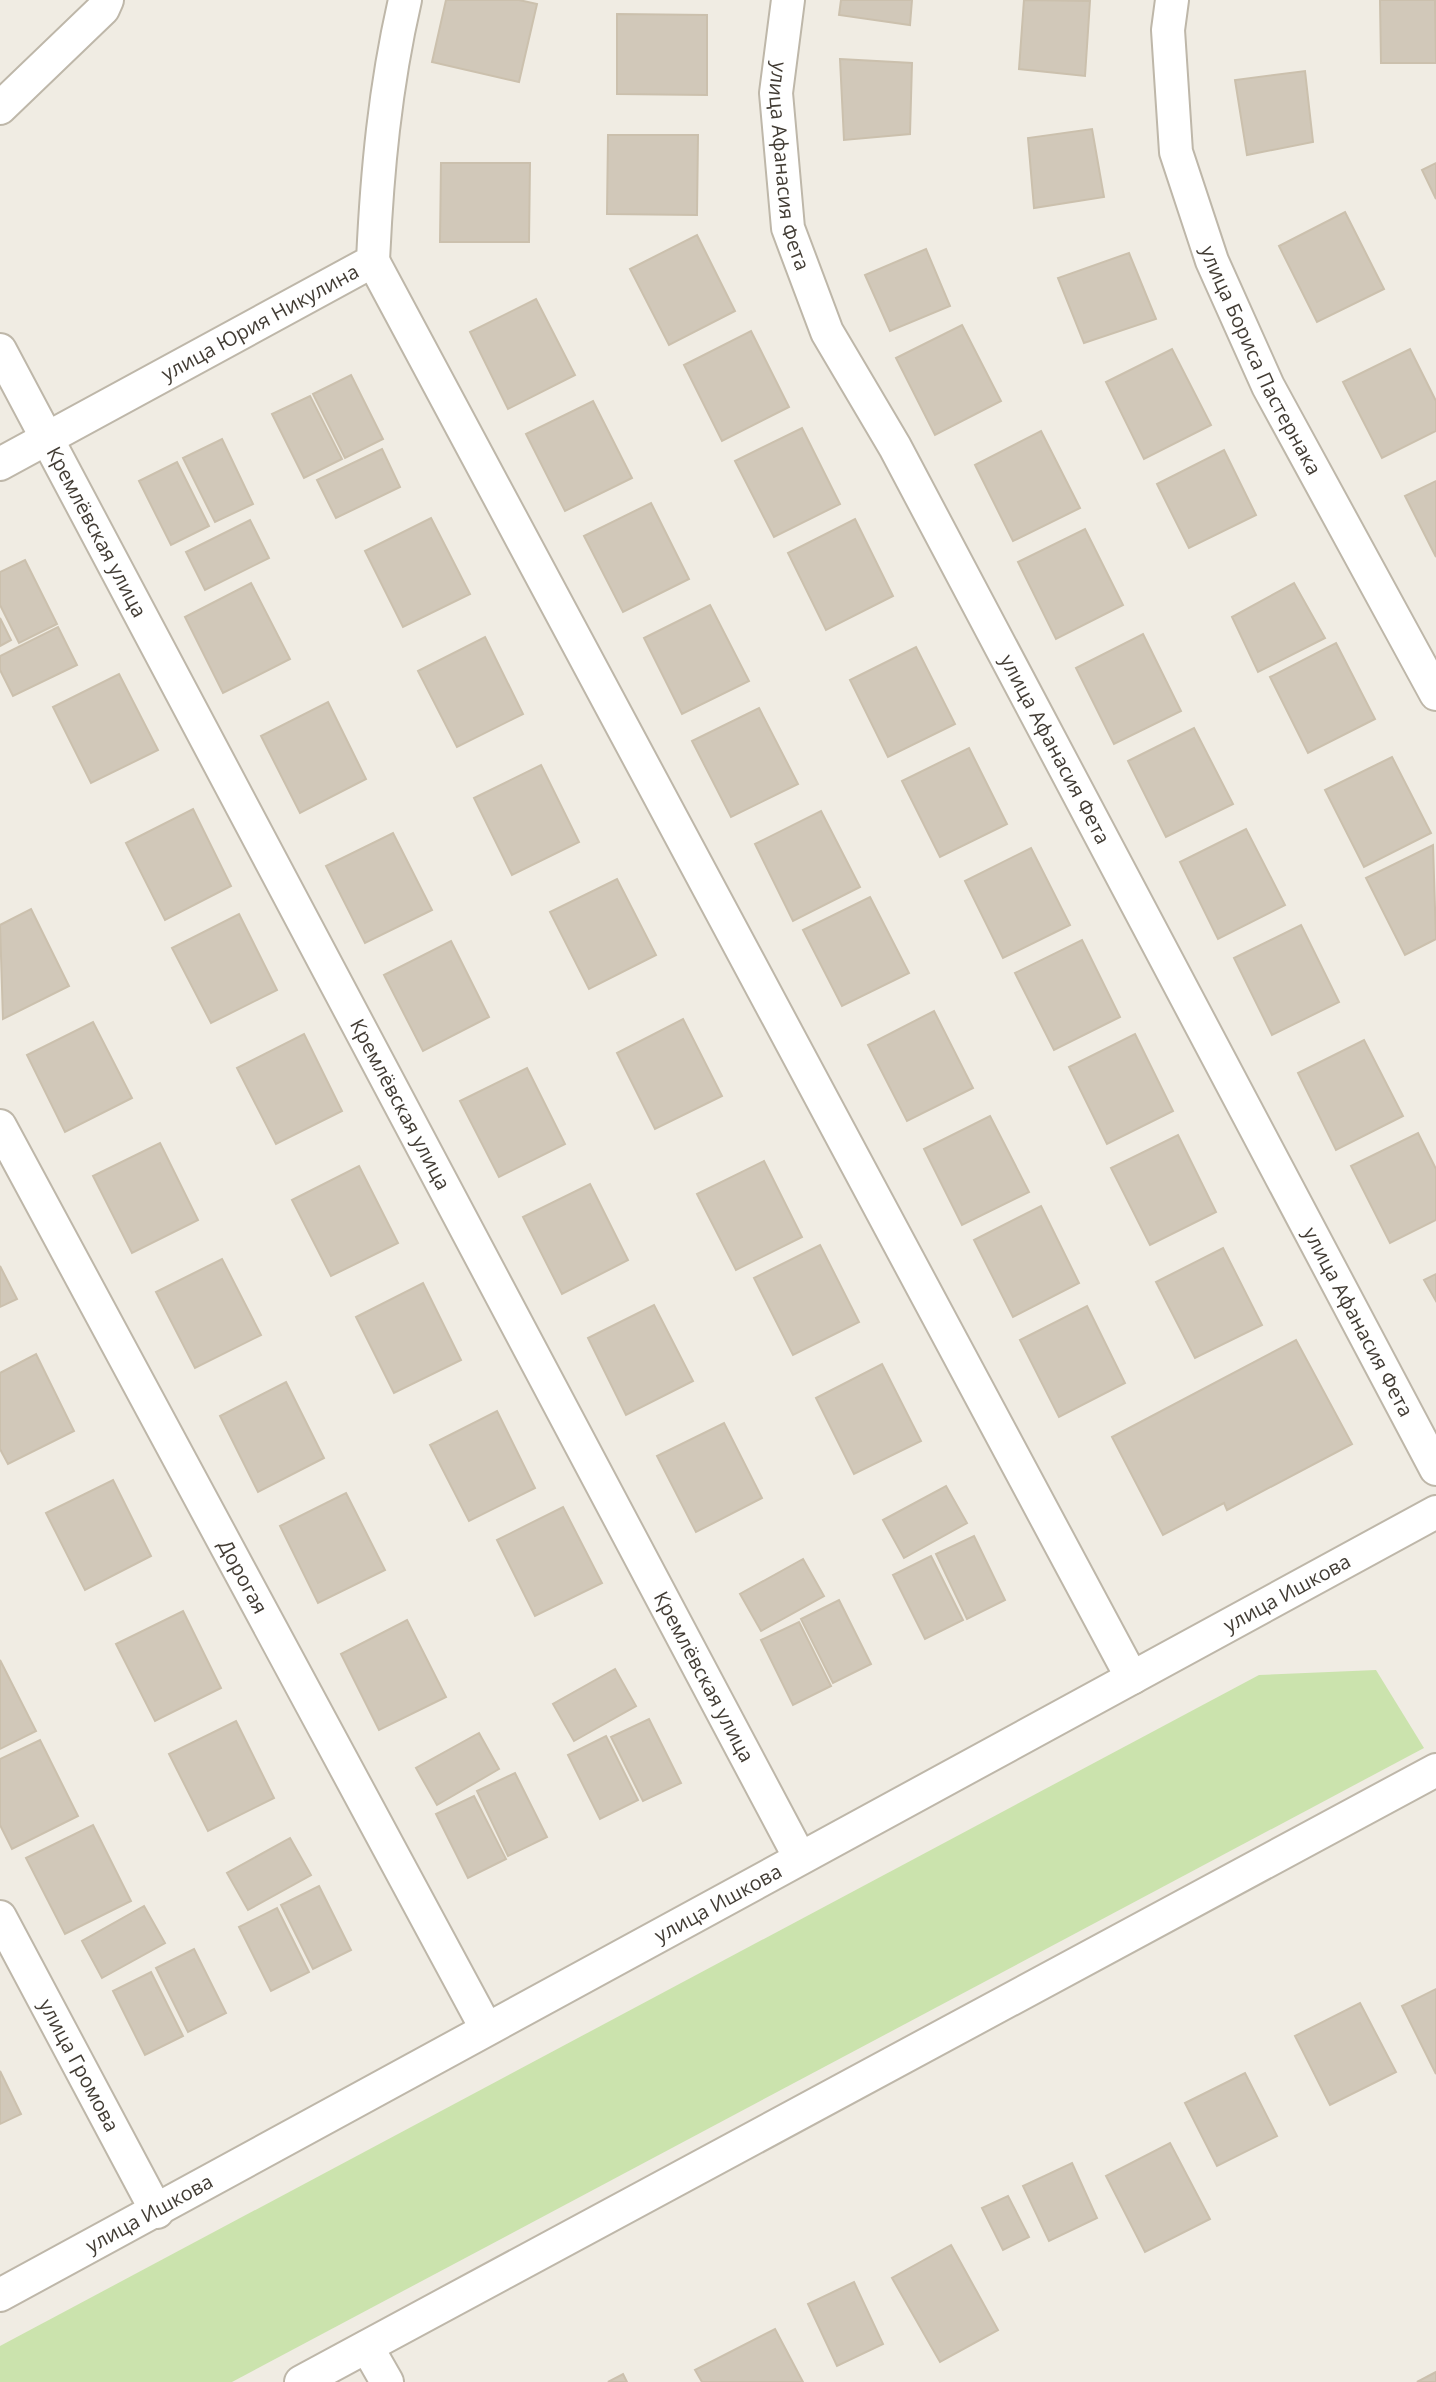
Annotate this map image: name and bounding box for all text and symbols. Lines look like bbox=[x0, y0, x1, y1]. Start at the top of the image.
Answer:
street label: улица Афанасия Фета bbox=[763, 60, 817, 274]
street label: улица Бориса Пастернака bbox=[1195, 242, 1328, 480]
street label: улица Юрия Никулина bbox=[156, 257, 363, 387]
street label: Кремлёвская улица bbox=[41, 442, 153, 622]
street label: улица Афанасия Фета bbox=[994, 649, 1117, 849]
street label: Кремлёвская улица bbox=[344, 1014, 457, 1194]
street label: улица Афанасия Фета bbox=[1297, 1222, 1420, 1421]
street label: Дорогая bbox=[212, 1535, 274, 1618]
street label: улица Ишкова bbox=[1218, 1547, 1355, 1638]
street label: Кремлёвская улица bbox=[648, 1586, 761, 1767]
street label: улица Ишкова bbox=[650, 1857, 786, 1949]
street label: улица Громова bbox=[33, 1994, 126, 2136]
street label: улица Ишкова bbox=[81, 2168, 217, 2259]

